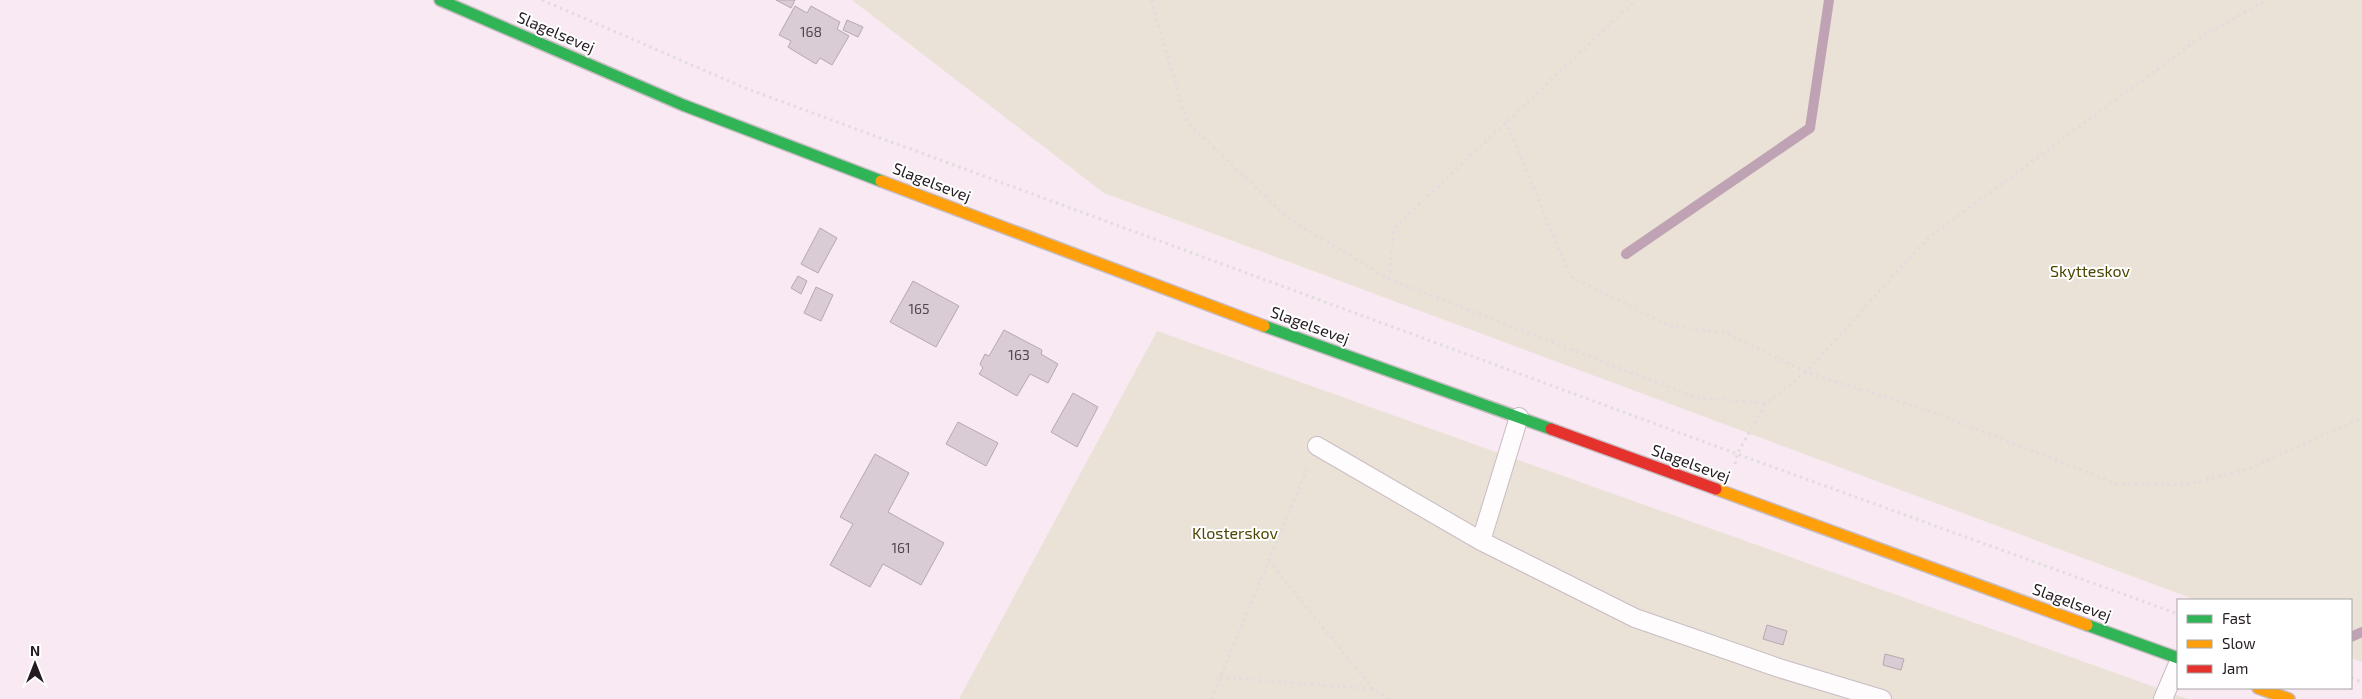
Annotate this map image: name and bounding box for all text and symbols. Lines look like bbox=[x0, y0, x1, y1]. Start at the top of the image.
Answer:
street label: Slagelsevej bbox=[514, 7, 598, 57]
house number: 168 bbox=[800, 23, 822, 40]
street label: Slagelsevej bbox=[890, 158, 974, 206]
park label: Skytteskov bbox=[2050, 261, 2130, 280]
house number: 165 bbox=[908, 300, 930, 317]
street label: Slagelsevej bbox=[1268, 302, 1352, 348]
house number: 163 bbox=[1008, 346, 1030, 363]
street label: Slagelsevej bbox=[1649, 440, 1733, 486]
park label: Klosterskov bbox=[1192, 523, 1279, 542]
house number: 161 bbox=[891, 539, 911, 556]
street label: Slagelsevej bbox=[2030, 579, 2114, 625]
legend bbox=[2177, 599, 2352, 689]
text: Fast bbox=[2222, 609, 2252, 627]
text: Slow bbox=[2222, 634, 2256, 652]
north arrow bbox=[10, 639, 60, 689]
text: N bbox=[30, 642, 40, 659]
text: Jam bbox=[2222, 659, 2248, 677]

